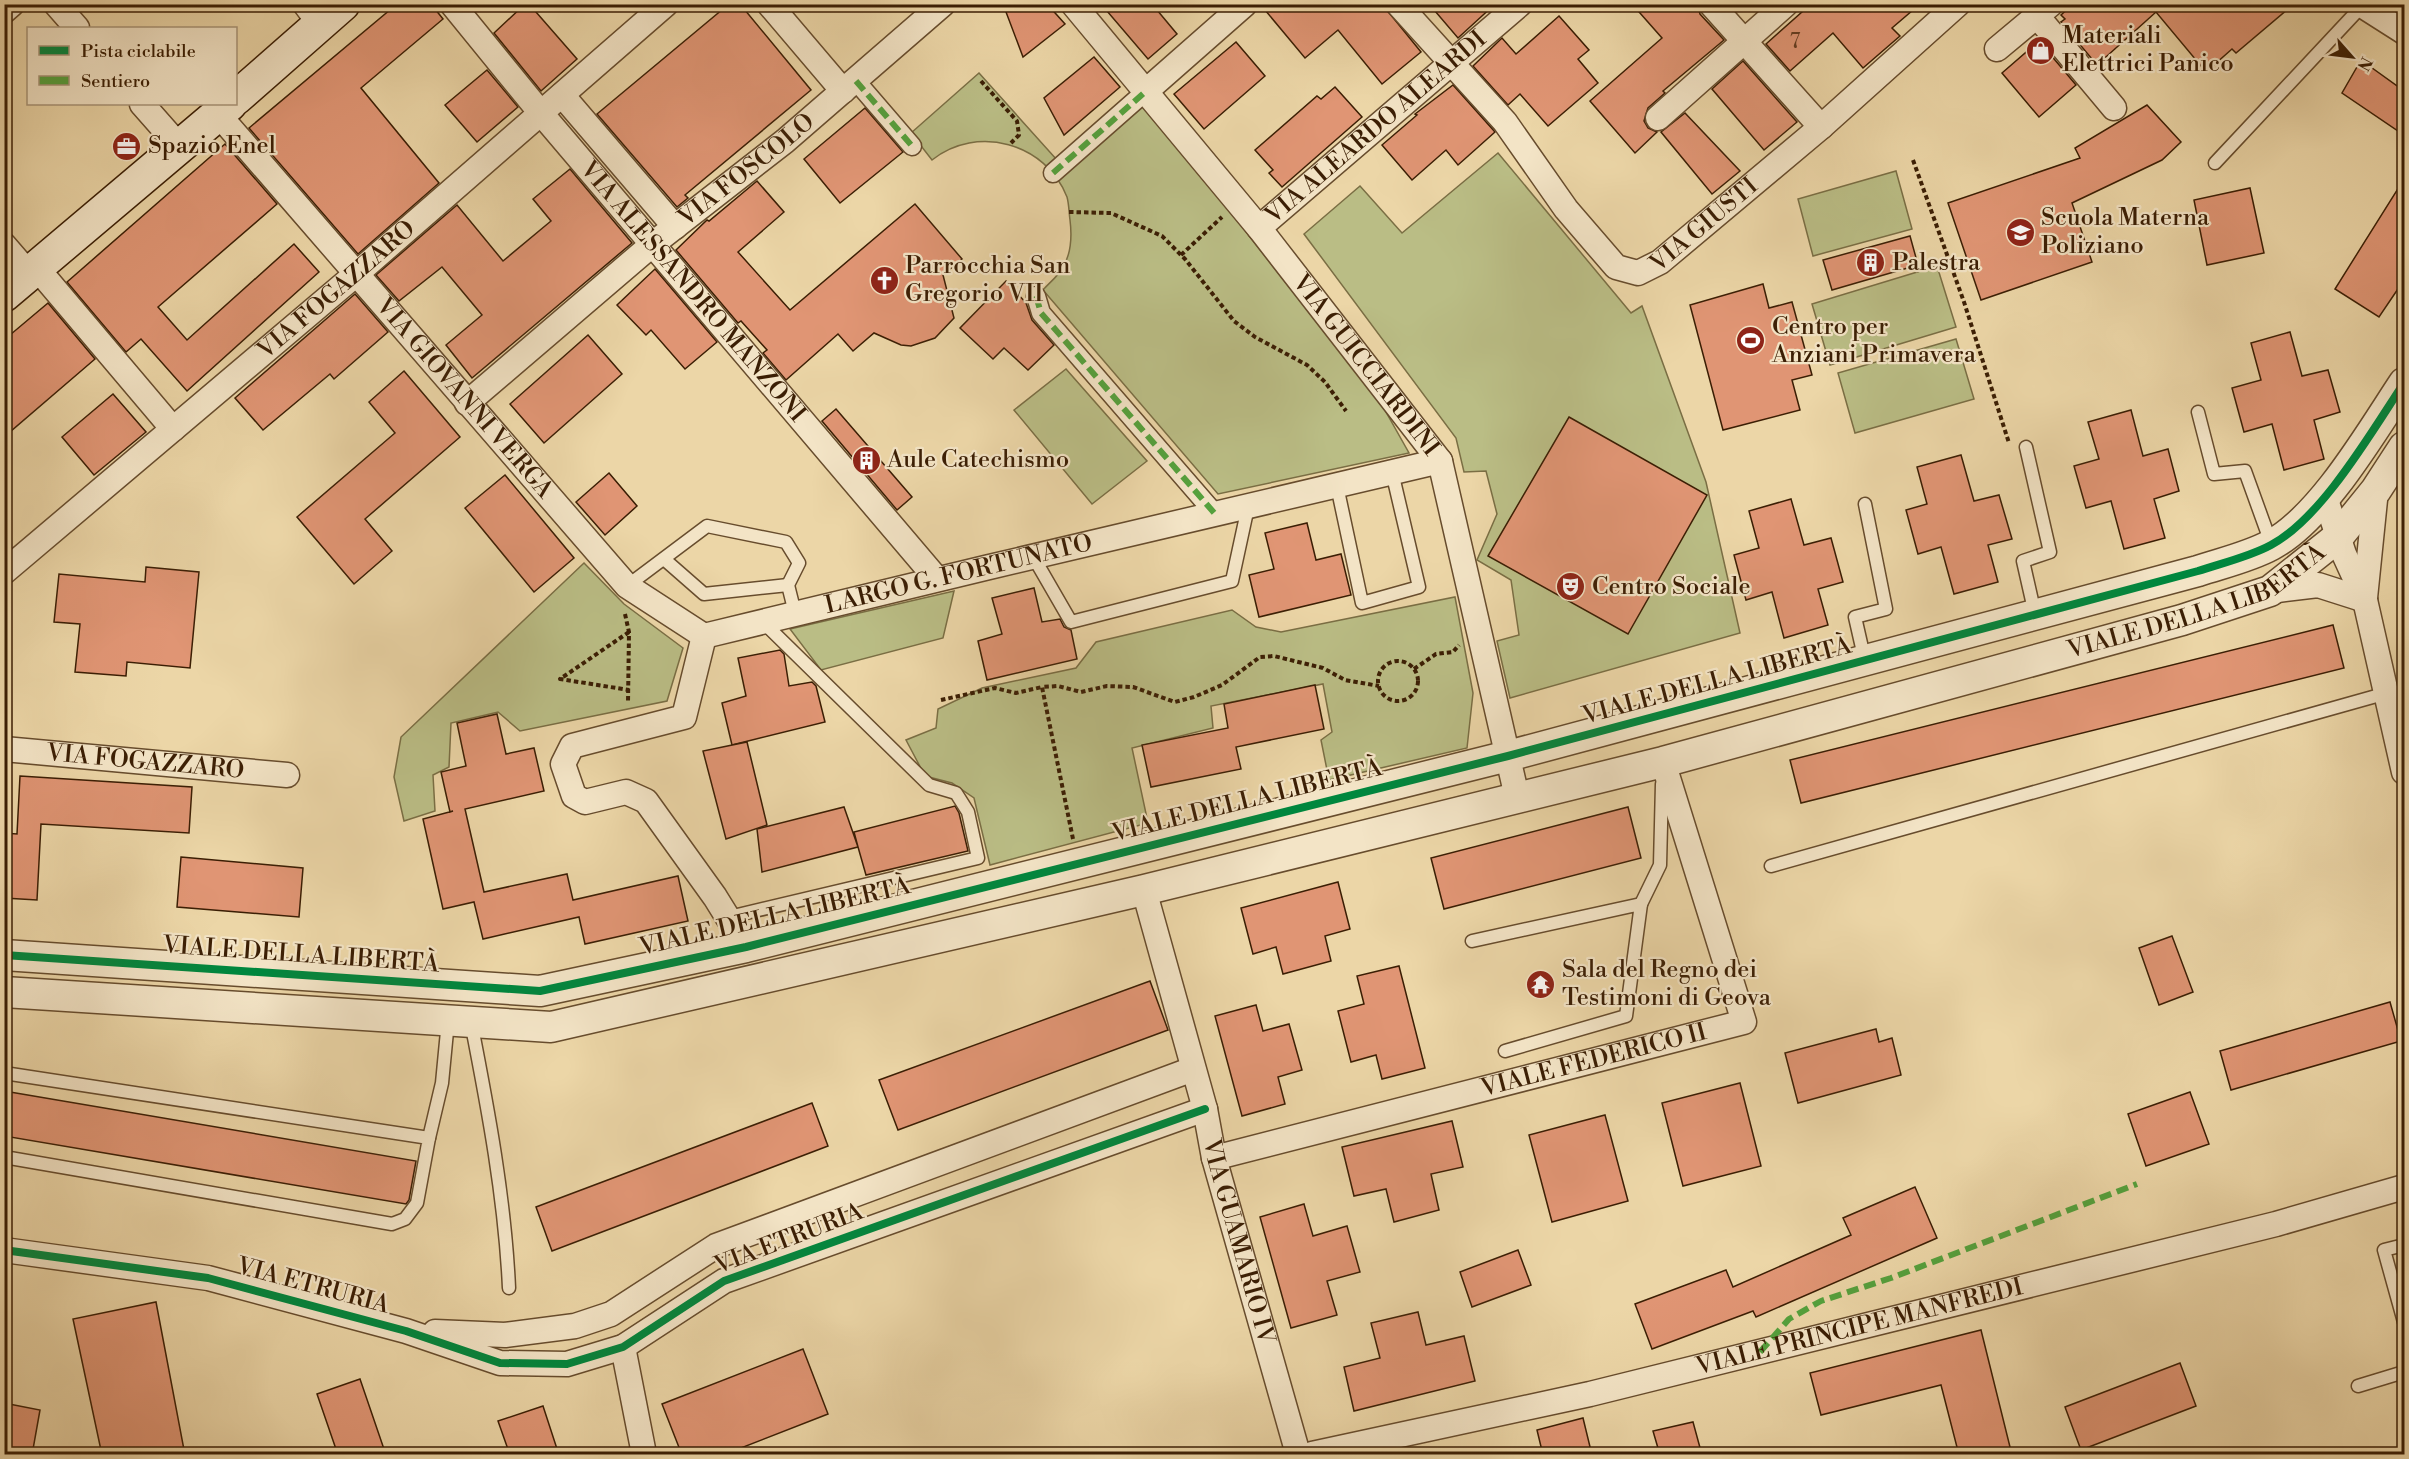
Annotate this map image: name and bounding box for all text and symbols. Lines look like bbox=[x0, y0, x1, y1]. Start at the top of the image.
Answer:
place label: Materiali Elettrici Panico bbox=[2062, 21, 2234, 79]
street label: VIA ALEARDO ALEARDI bbox=[1258, 25, 1493, 232]
legend bbox=[27, 27, 237, 105]
north arrow bbox=[2322, 27, 2382, 87]
house number: 7 bbox=[1790, 29, 1801, 55]
shop icon: Materiali Elettrici Panico bbox=[2025, 34, 2057, 66]
text: Pista ciclabile bbox=[81, 40, 196, 63]
text: N bbox=[2352, 53, 2376, 74]
text: Sentiero bbox=[81, 70, 150, 93]
street label: VIA FOSCOLO bbox=[672, 107, 821, 234]
office icon: Spazio Enel bbox=[111, 130, 143, 162]
place label: Spazio Enel bbox=[148, 131, 276, 161]
street label: VIA ALESSANDRO MANZONI bbox=[573, 154, 812, 428]
street label: VIA GIUSTI bbox=[1643, 171, 1764, 279]
place label: Scuola Materna Poliziano bbox=[2041, 203, 2210, 261]
street label: VIA FOGAZZARO bbox=[251, 214, 422, 366]
school or university icon: Scuola Materna Poliziano bbox=[2004, 216, 2036, 248]
building icon: Palestra bbox=[1855, 247, 1887, 279]
place label: Palestra bbox=[1892, 248, 1981, 278]
place label: Parrocchia San Gregorio VII bbox=[905, 251, 1070, 309]
church icon: Parrocchia San Gregorio VII bbox=[868, 264, 900, 296]
street label: VIA GUICCIARDINI bbox=[1285, 268, 1446, 462]
street label: VIA GIOVANNI VERGA bbox=[369, 291, 560, 505]
place label: Centro per Anziani Primavera bbox=[1771, 312, 1977, 370]
sports icon: Centro per Anziani Primavera bbox=[1735, 325, 1767, 357]
building icon: Aule Catechismo bbox=[850, 444, 882, 476]
place label: Aule Catechismo bbox=[886, 445, 1069, 475]
street label: LARGO G. FORTUNATO bbox=[822, 528, 1095, 621]
street label: VIALE DELLA LIBERTÀ bbox=[2063, 537, 2332, 666]
theatre icon: Centro Sociale bbox=[1555, 571, 1587, 603]
place label: Centro Sociale bbox=[1592, 572, 1751, 602]
street label: VIALE DELLA LIBERTÀ bbox=[1578, 630, 1855, 732]
street label: VIA FOGAZZARO bbox=[44, 738, 245, 786]
street label: VIALE DELLA LIBERTÀ bbox=[1108, 752, 1386, 849]
street label: VIALE DELLA LIBERTÀ bbox=[635, 870, 914, 963]
street label: VIALE DELLA LIBERTÀ bbox=[161, 929, 441, 980]
place label: Sala del Regno dei Testimoni di Geova bbox=[1562, 955, 1772, 1013]
temple icon: Sala del Regno dei Testimoni di Geova bbox=[1525, 968, 1557, 1000]
street label: VIALE FEDERICO II bbox=[1477, 1017, 1710, 1104]
street label: VIA GUAMARIO IV bbox=[1196, 1135, 1281, 1348]
street label: VIA ETRURIA bbox=[709, 1197, 868, 1281]
street label: VIA ETRURIA bbox=[232, 1251, 393, 1321]
street label: VIALE PRINCIPE MANFREDI bbox=[1692, 1272, 2026, 1382]

